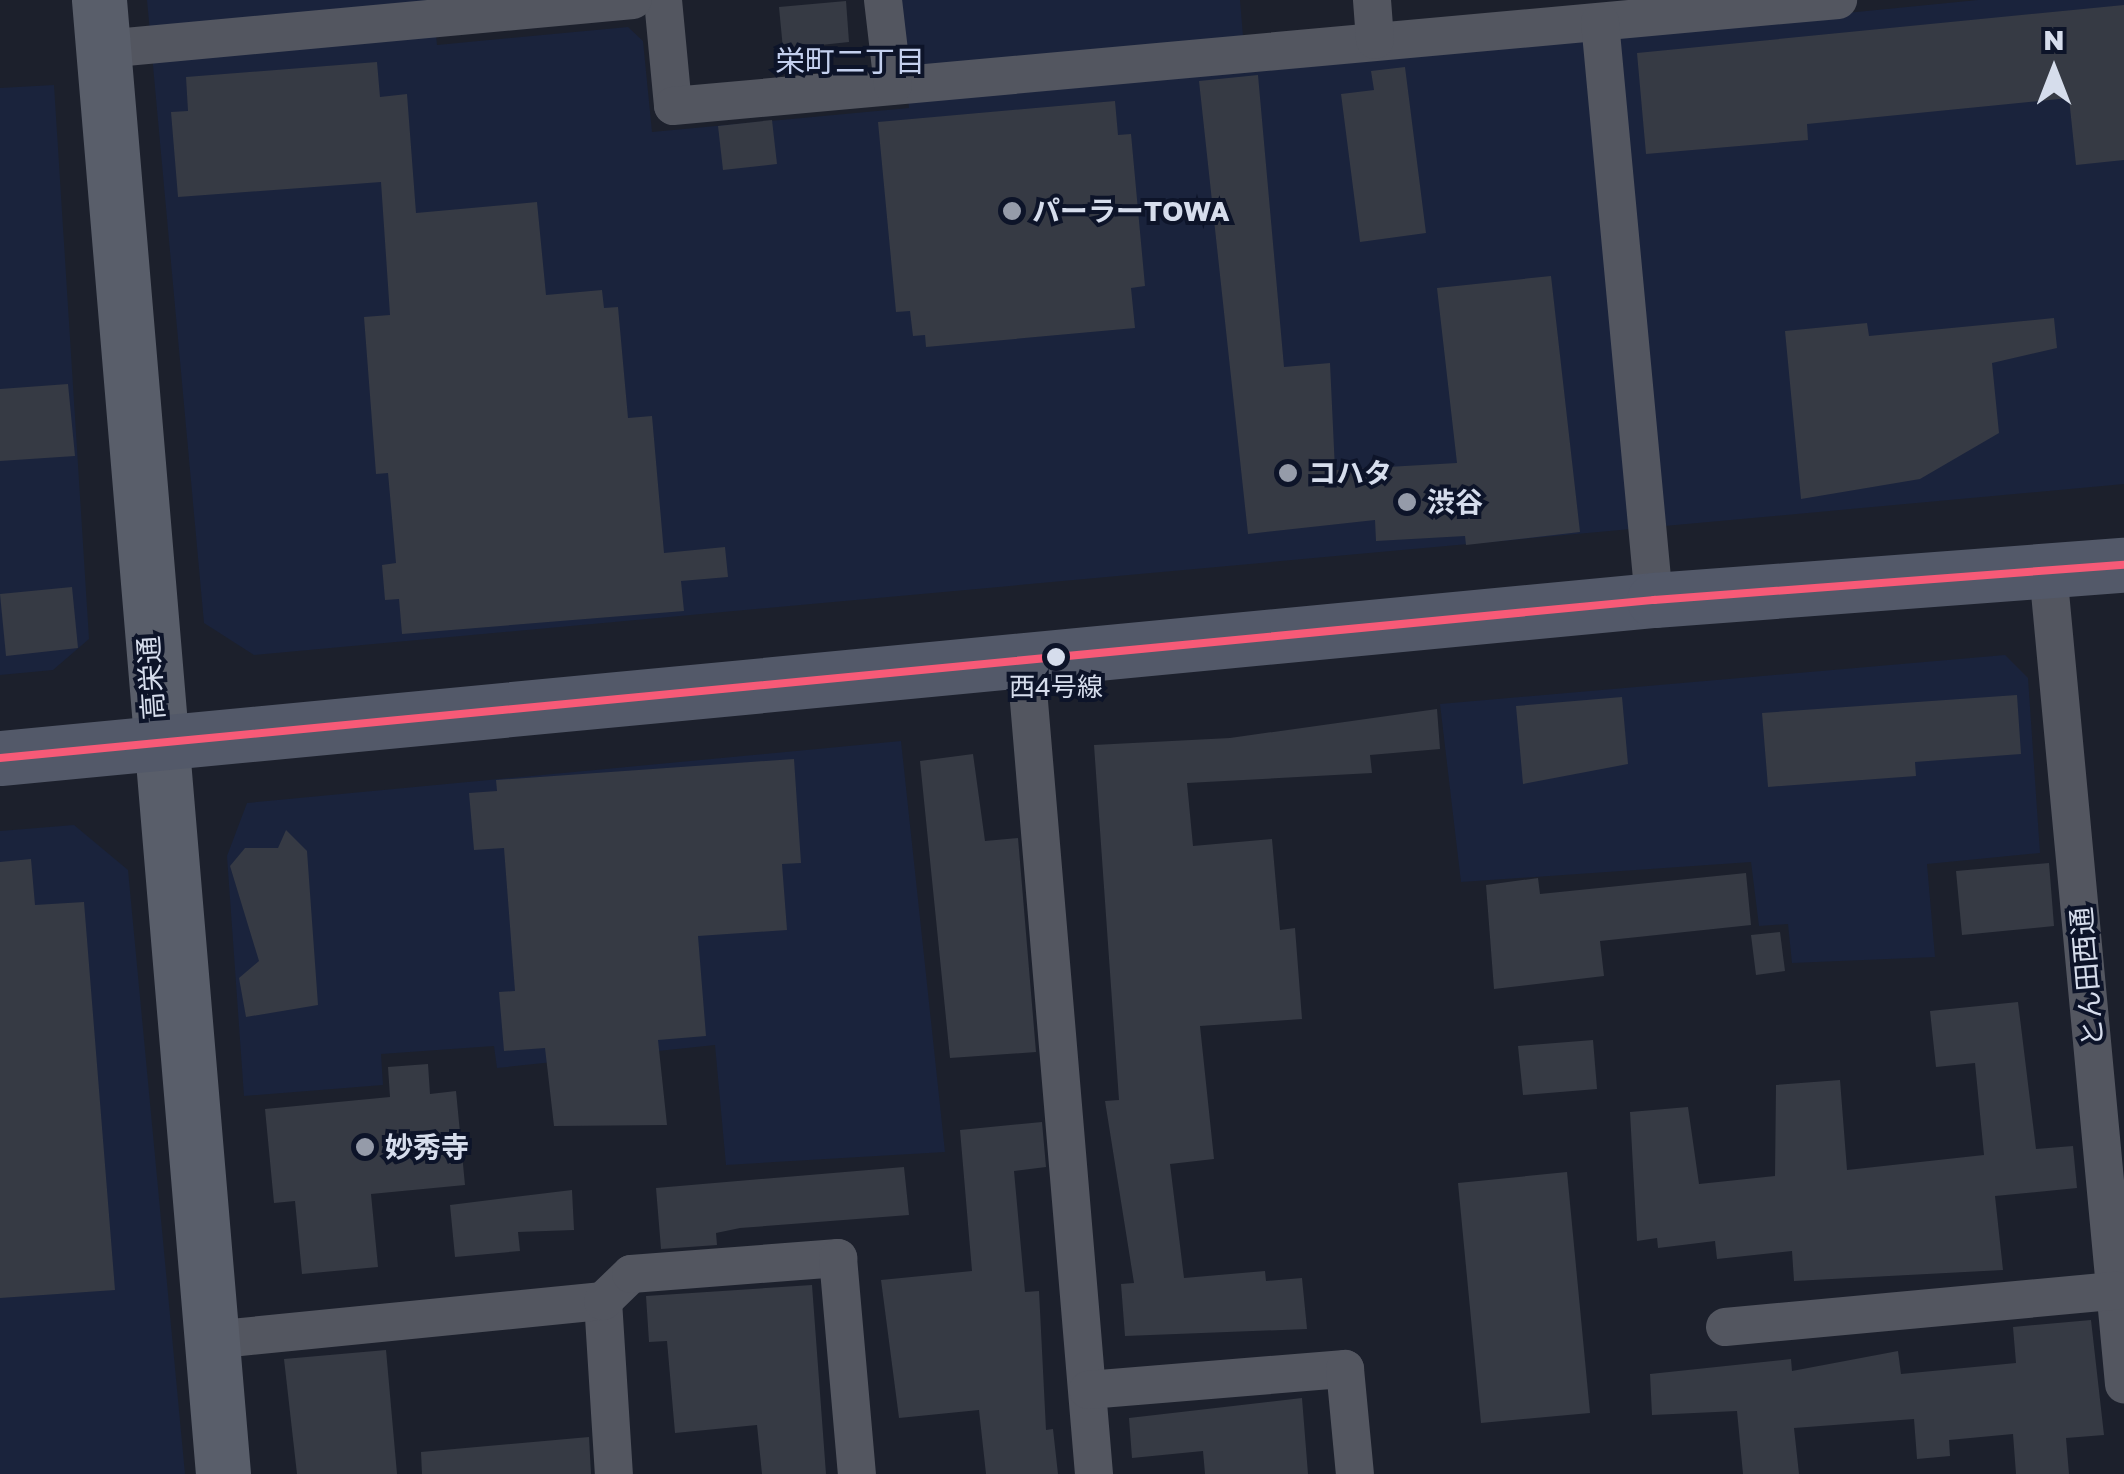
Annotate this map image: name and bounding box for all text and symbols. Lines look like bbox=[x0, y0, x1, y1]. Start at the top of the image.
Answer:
north arrow bbox=[2004, 20, 2104, 120]
text: N bbox=[2043, 23, 2065, 56]
district label: 栄町二丁目 bbox=[775, 43, 925, 79]
place label: パーラーTOWA bbox=[1032, 194, 1230, 228]
marker: パーラーTOWA bbox=[1001, 200, 1023, 222]
place label: コハタ bbox=[1308, 456, 1392, 490]
marker: コハタ bbox=[1277, 462, 1299, 484]
place label: 渋谷 bbox=[1427, 485, 1483, 519]
marker: 渋谷 bbox=[1396, 491, 1418, 513]
street label: 高栄通 bbox=[131, 635, 171, 721]
marker: 西4号線 bbox=[1046, 647, 1066, 667]
place label: 西4号線 bbox=[1009, 671, 1103, 703]
street label: とん田西通 bbox=[2064, 906, 2110, 1048]
place label: 妙秀寺 bbox=[385, 1130, 469, 1164]
marker: 妙秀寺 bbox=[354, 1136, 376, 1158]

